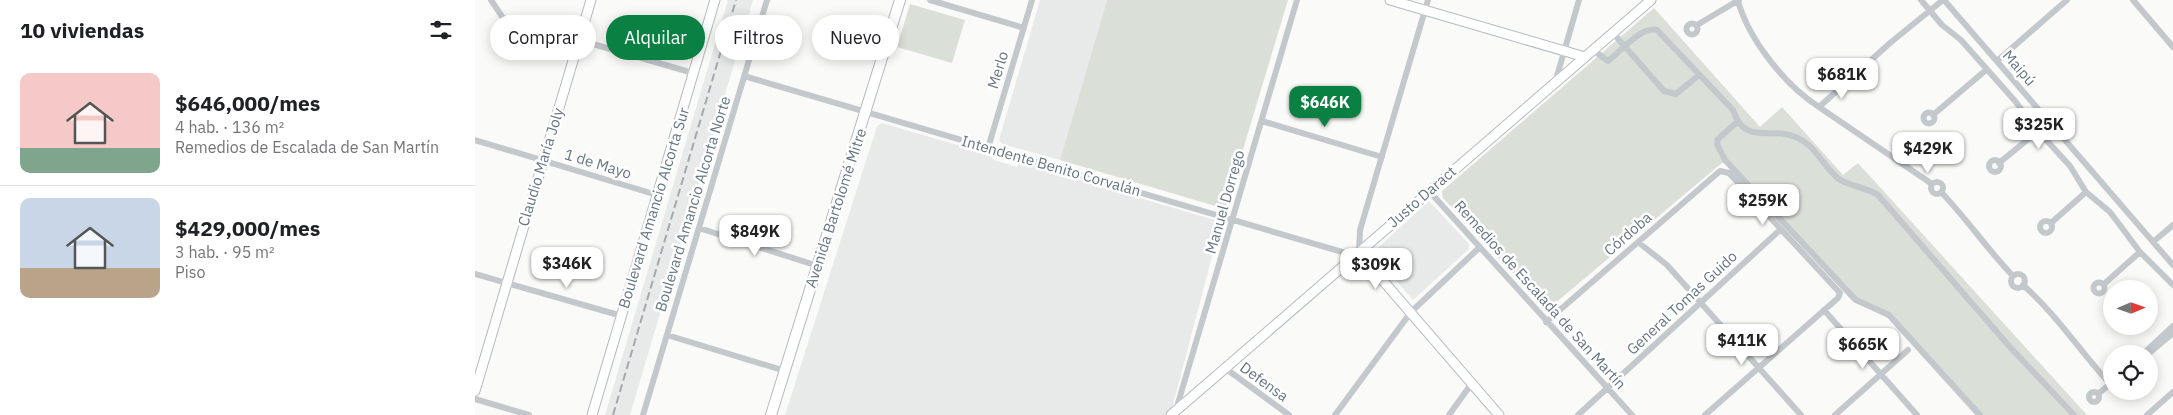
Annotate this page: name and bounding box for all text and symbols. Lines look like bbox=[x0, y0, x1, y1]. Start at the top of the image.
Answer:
chip: Comprar bbox=[490, 15, 596, 60]
chip: Alquilar bbox=[606, 15, 705, 60]
chip: Filtros bbox=[715, 15, 802, 60]
chip: Nuevo bbox=[812, 15, 899, 60]
text: 10 viviendas bbox=[20, 16, 144, 44]
icon: filters bbox=[427, 16, 455, 44]
street label: Maipú bbox=[1999, 46, 2040, 89]
street label: Merlo bbox=[983, 49, 1012, 91]
pin: $681K bbox=[1807, 58, 1877, 100]
text: $681K bbox=[1817, 64, 1867, 84]
pin: $646K bbox=[1290, 86, 1360, 128]
text: $646,000/mes bbox=[175, 89, 320, 117]
text: $646K bbox=[1300, 92, 1350, 112]
icon: home bbox=[60, 93, 120, 153]
street label: Boulevard Amancio Alcorta Norte bbox=[651, 94, 734, 314]
street label: Claudio María Joly bbox=[513, 105, 568, 228]
street label: Boulevard Amancio Alcorta Sur bbox=[614, 105, 693, 311]
pin: $325K bbox=[2004, 108, 2074, 150]
text: $325K bbox=[2014, 114, 2064, 134]
text: 4 hab. · 136 m² bbox=[175, 117, 284, 137]
street label: Avenida Bartolomé Mitre bbox=[801, 126, 870, 290]
street label: Intendente Benito Corvalán bbox=[959, 131, 1143, 200]
pin: $429K bbox=[1893, 132, 1963, 174]
text: Remedios de Escalada de San Martín bbox=[175, 137, 439, 157]
text: $429K bbox=[1903, 138, 1953, 158]
street label: 1 de Mayo bbox=[562, 144, 634, 183]
street label: Manuel Dorrego bbox=[1201, 148, 1248, 256]
street label: Justo Daract bbox=[1383, 162, 1460, 232]
pin: $259K bbox=[1728, 184, 1798, 226]
text: $259K bbox=[1738, 190, 1788, 210]
street label: Remedios de Escalada de San Martín bbox=[1450, 196, 1630, 393]
street label: Córdoba bbox=[1600, 208, 1655, 259]
text: $429,000/mes bbox=[175, 214, 320, 242]
pin: $849K bbox=[720, 214, 790, 257]
icon: home bbox=[60, 218, 120, 278]
text: $849K bbox=[730, 221, 780, 241]
text: 3 hab. · 95 m² bbox=[175, 242, 275, 262]
pin: $346K bbox=[532, 246, 602, 289]
street label: General Tomas Guido bbox=[1622, 246, 1741, 359]
pin: $309K bbox=[1341, 248, 1411, 290]
text: $346K bbox=[542, 253, 592, 273]
text: $309K bbox=[1351, 254, 1401, 274]
text: Piso bbox=[175, 262, 205, 282]
north arrow bbox=[2103, 280, 2157, 335]
map controls bbox=[2103, 280, 2158, 400]
pin: $411K bbox=[1707, 324, 1777, 366]
pin: $665K bbox=[1828, 328, 1898, 370]
text: $411K bbox=[1717, 330, 1767, 350]
text: $665K bbox=[1838, 334, 1888, 354]
button: locate bbox=[2103, 345, 2158, 400]
street label: Defensa bbox=[1236, 358, 1292, 405]

